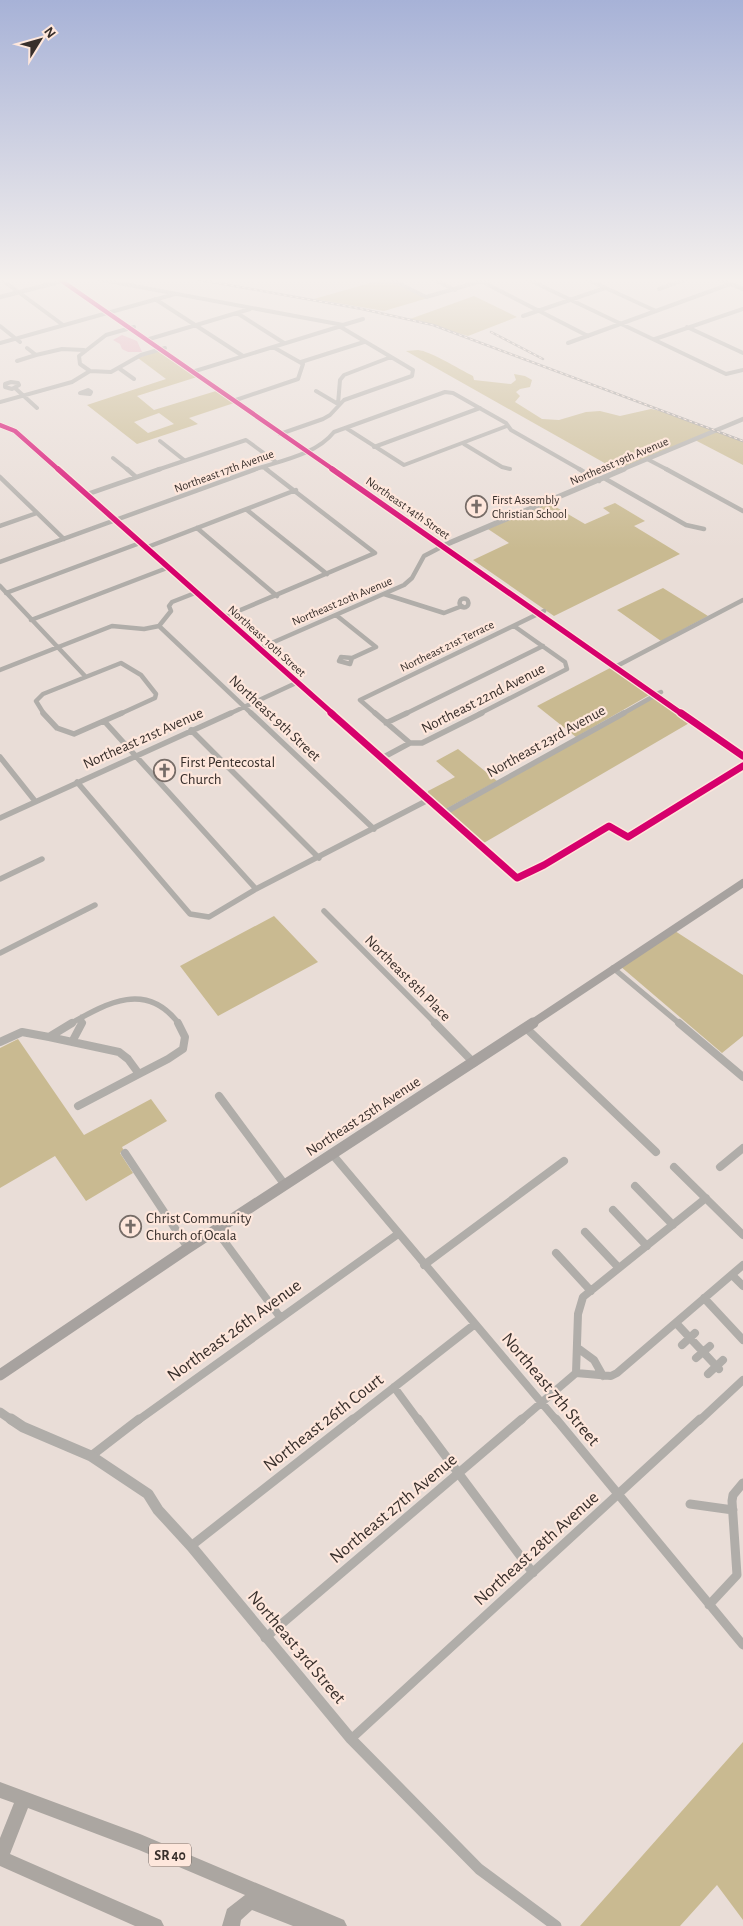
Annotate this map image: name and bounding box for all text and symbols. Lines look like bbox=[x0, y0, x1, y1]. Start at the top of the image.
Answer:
north arrow bbox=[15, 15, 65, 65]
text: N bbox=[41, 25, 58, 41]
street label: Northeast 19th Avenue bbox=[568, 435, 670, 487]
street label: Northeast 17th Avenue bbox=[173, 447, 275, 495]
street label: Northeast 14th Street bbox=[364, 475, 452, 541]
place label: First Assembly Christian School bbox=[492, 494, 567, 520]
church icon: First Assembly Christian School bbox=[464, 495, 488, 519]
street label: Northeast 20th Avenue bbox=[290, 574, 394, 628]
street label: Northeast 10th Street bbox=[226, 603, 308, 679]
street label: Northeast 21st Terrace bbox=[398, 618, 496, 674]
street label: Northeast 22nd Avenue bbox=[419, 661, 548, 736]
street label: Northeast 9th Street bbox=[226, 672, 323, 764]
street label: Northeast 23rd Avenue bbox=[484, 703, 608, 780]
street label: Northeast 21st Avenue bbox=[81, 705, 206, 772]
place label: First Pentecostal Church bbox=[180, 755, 275, 787]
church icon: First Pentecostal Church bbox=[152, 759, 176, 783]
street label: Northeast 8th Place bbox=[362, 933, 453, 1024]
street label: Northeast 25th Avenue bbox=[303, 1074, 423, 1159]
place label: Christ Community Church of Ocala bbox=[146, 1211, 252, 1243]
church icon: Christ Community Church of Ocala bbox=[118, 1215, 142, 1239]
street label: Northeast 26th Avenue bbox=[164, 1276, 305, 1385]
street label: Northeast 7th Street bbox=[498, 1330, 603, 1450]
street label: Northeast 26th Court bbox=[260, 1370, 387, 1475]
street label: Northeast 27th Avenue bbox=[327, 1451, 461, 1567]
street label: Northeast 28th Avenue bbox=[471, 1488, 602, 1609]
street label: Northeast 3rd Street bbox=[244, 1588, 349, 1708]
road number: SR 40 bbox=[149, 1844, 191, 1866]

